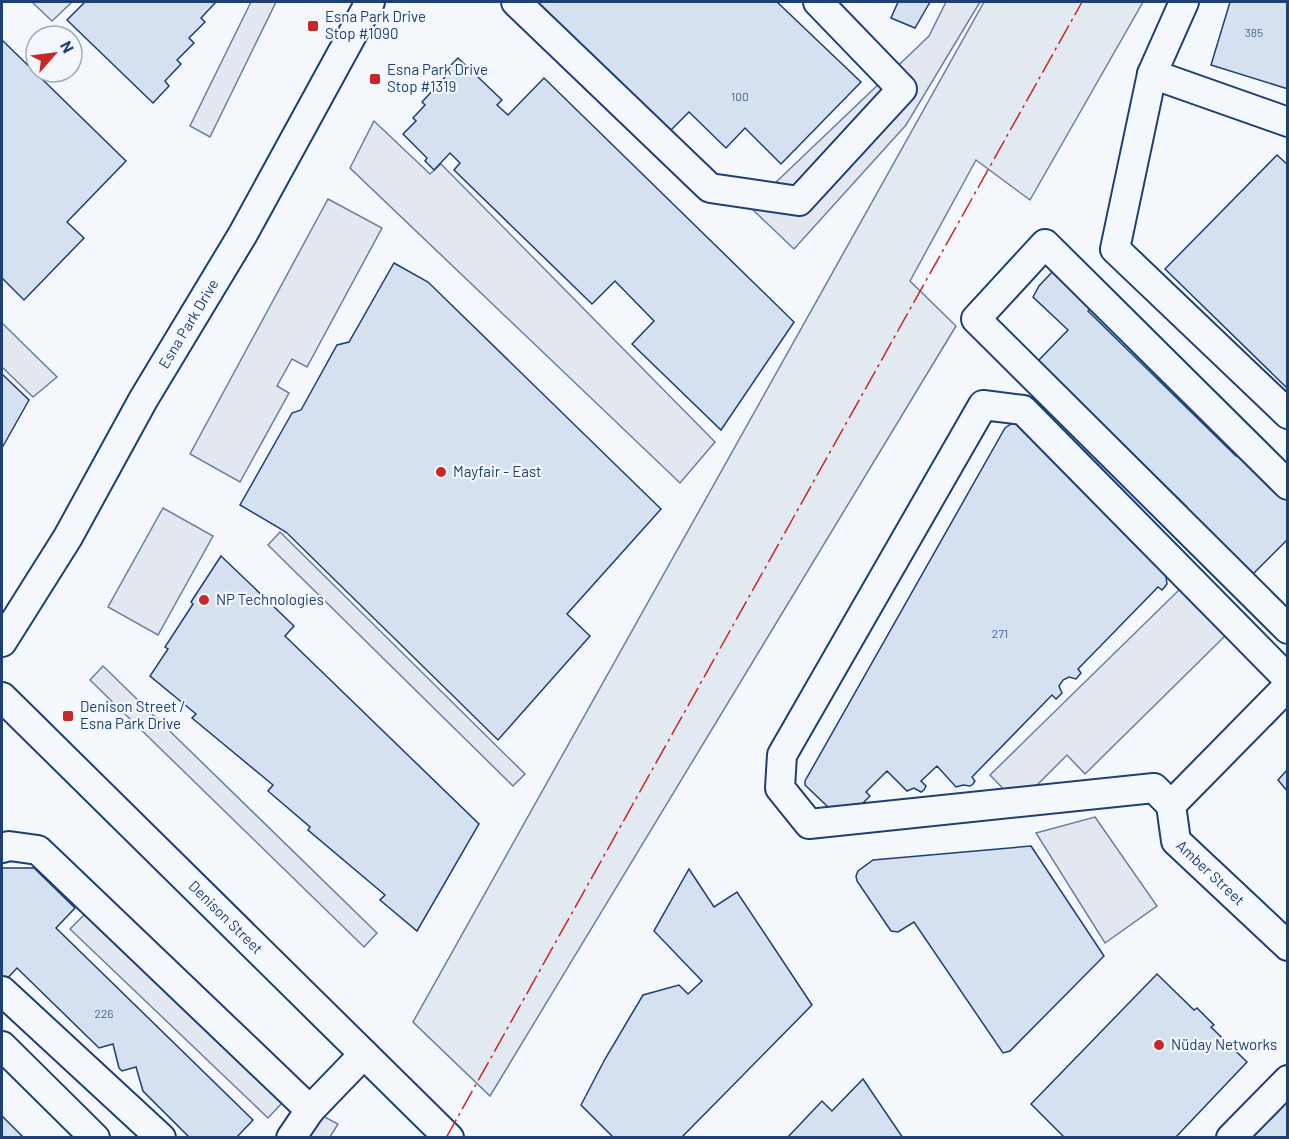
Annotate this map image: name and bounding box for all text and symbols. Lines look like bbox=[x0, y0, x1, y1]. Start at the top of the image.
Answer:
place label: Esna Park Drive Stop #1090 bbox=[325, 7, 426, 42]
marker: Esna Park Drive Stop #1090 bbox=[306, 19, 320, 33]
north arrow bbox=[24, 24, 84, 84]
house number: 385 bbox=[1245, 25, 1263, 39]
text: N bbox=[57, 38, 79, 56]
place label: Esna Park Drive Stop #1319 bbox=[387, 60, 488, 95]
marker: Esna Park Drive Stop #1319 bbox=[368, 72, 382, 86]
house number: 100 bbox=[731, 89, 749, 103]
street label: Esna Park Drive bbox=[154, 276, 222, 371]
place label: Mayfair - East bbox=[453, 462, 542, 480]
marker: Mayfair - East bbox=[434, 465, 448, 479]
place label: NP Technologies bbox=[216, 590, 324, 608]
marker: NP Technologies bbox=[197, 593, 211, 607]
house number: 271 bbox=[992, 626, 1008, 640]
place label: Denison Street / Esna Park Drive bbox=[80, 697, 186, 732]
marker: Denison Street / Esna Park Drive bbox=[61, 709, 75, 723]
street label: Amber Street bbox=[1173, 836, 1249, 909]
street label: Denison Street bbox=[185, 876, 267, 957]
house number: 226 bbox=[94, 1006, 114, 1020]
place label: Nüday Networks bbox=[1171, 1035, 1277, 1053]
marker: Nüday Networks bbox=[1152, 1038, 1166, 1052]

